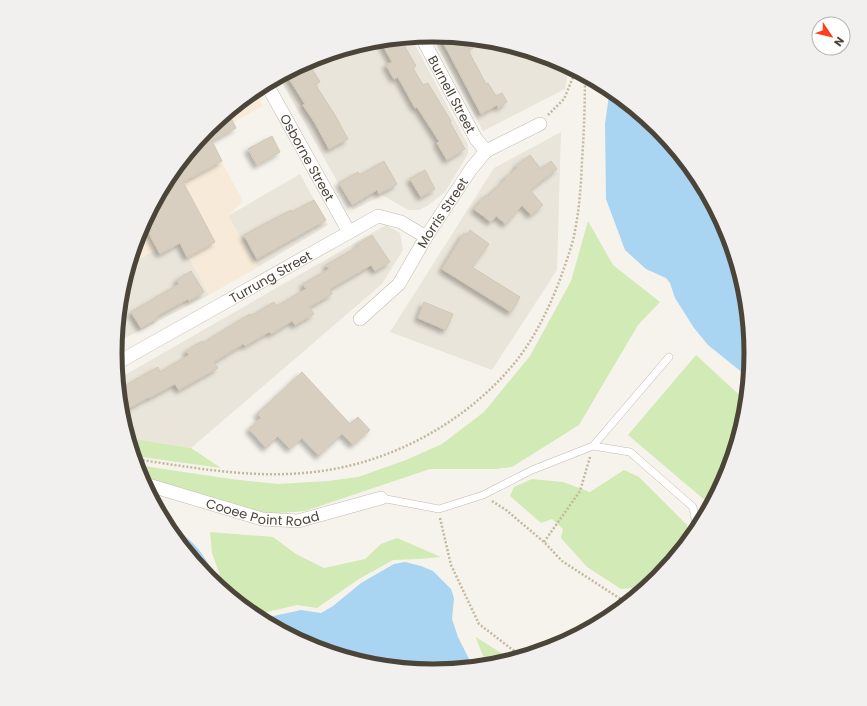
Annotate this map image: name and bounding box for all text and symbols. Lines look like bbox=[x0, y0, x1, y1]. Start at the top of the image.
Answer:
north arrow bbox=[811, 16, 851, 56]
text: N bbox=[830, 34, 848, 50]
street label: Burnell Street bbox=[423, 52, 480, 137]
street label: Osborne Street bbox=[275, 111, 339, 205]
street label: Morris Street bbox=[413, 174, 473, 252]
street label: Turrung Street bbox=[226, 246, 316, 308]
street label: Cooee Point Road bbox=[204, 494, 322, 531]

